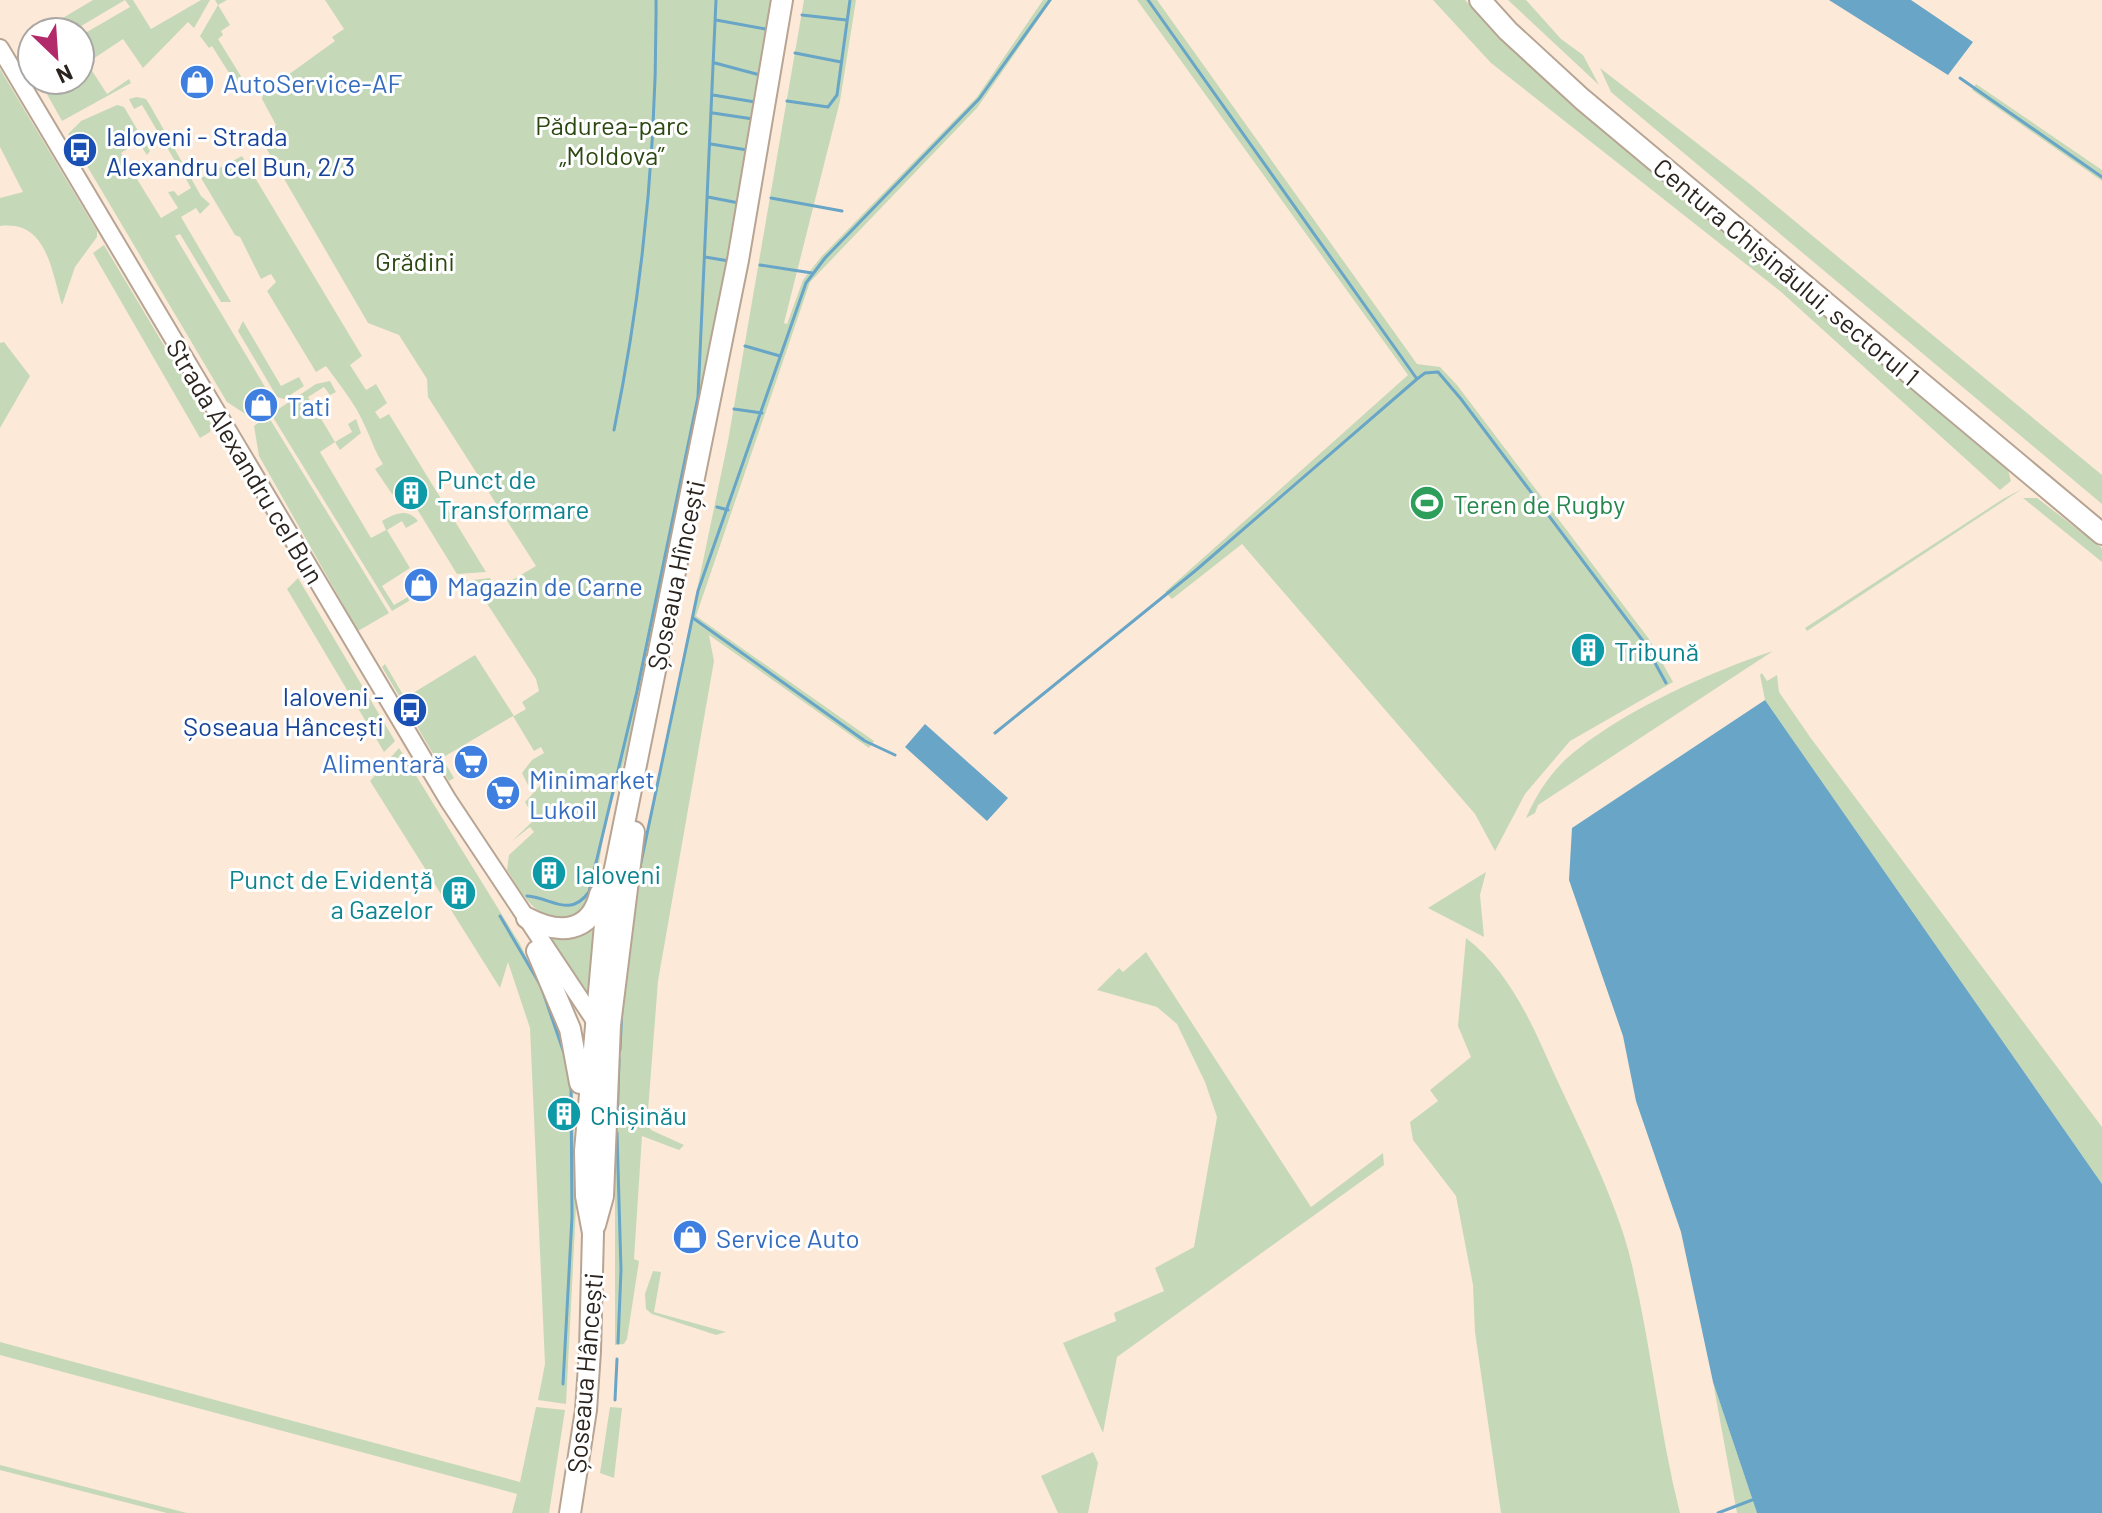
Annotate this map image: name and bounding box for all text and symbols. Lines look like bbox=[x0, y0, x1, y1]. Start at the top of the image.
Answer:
north arrow bbox=[16, 16, 96, 96]
text: N bbox=[53, 60, 77, 90]
shop icon: AutoService-AF bbox=[178, 63, 216, 101]
place label: AutoService-AF bbox=[223, 67, 403, 98]
park label: Pădurea-parc „Moldova” bbox=[535, 109, 689, 170]
place label: Ialoveni - Strada Alexandru cel Bun, 2/3 bbox=[106, 120, 355, 181]
bus stop icon: Ialoveni - Strada Alexandru cel Bun, 2/3 bbox=[61, 131, 99, 169]
street label: Centura Chișinăului, sectorul 1 bbox=[1648, 151, 1926, 391]
park label: Grădini bbox=[375, 245, 455, 276]
street label: Strada Alexandru cel Bun bbox=[161, 333, 331, 589]
shop icon: Tati bbox=[242, 386, 280, 424]
place label: Tati bbox=[287, 390, 331, 421]
place label: Punct de Transformare bbox=[437, 463, 589, 524]
building icon: Punct de Transformare bbox=[392, 474, 430, 512]
street label: Șoseaua Hîncești bbox=[640, 477, 710, 673]
sports icon: Teren de Rugby bbox=[1408, 484, 1446, 522]
place label: Teren de Rugby bbox=[1453, 488, 1625, 519]
shop icon: Magazin de Carne bbox=[402, 566, 440, 604]
place label: Magazin de Carne bbox=[447, 570, 643, 601]
building icon: Tribună bbox=[1569, 631, 1607, 669]
place label: Tribună bbox=[1614, 635, 1699, 666]
place label: Ialoveni - Șoseaua Hâncești bbox=[183, 680, 384, 741]
bus stop icon: Ialoveni - Șoseaua Hâncești bbox=[391, 691, 429, 729]
supermarket icon: Alimentară bbox=[452, 743, 490, 781]
place label: Alimentară bbox=[322, 747, 445, 778]
place label: Minimarket Lukoil bbox=[529, 763, 655, 824]
supermarket icon: Minimarket Lukoil bbox=[484, 774, 522, 812]
building icon: Ialoveni bbox=[530, 854, 568, 892]
place label: Ialoveni bbox=[575, 858, 661, 889]
place label: Punct de Evidență a Gazelor bbox=[229, 863, 434, 924]
building icon: Punct de Evidență a Gazelor bbox=[440, 874, 478, 912]
building icon: Chișinău bbox=[545, 1095, 583, 1133]
place label: Chișinău bbox=[590, 1099, 687, 1130]
shop icon: Service Auto bbox=[671, 1218, 709, 1256]
place label: Service Auto bbox=[716, 1222, 860, 1253]
street label: Șoseaua Hâncești bbox=[560, 1271, 608, 1475]

